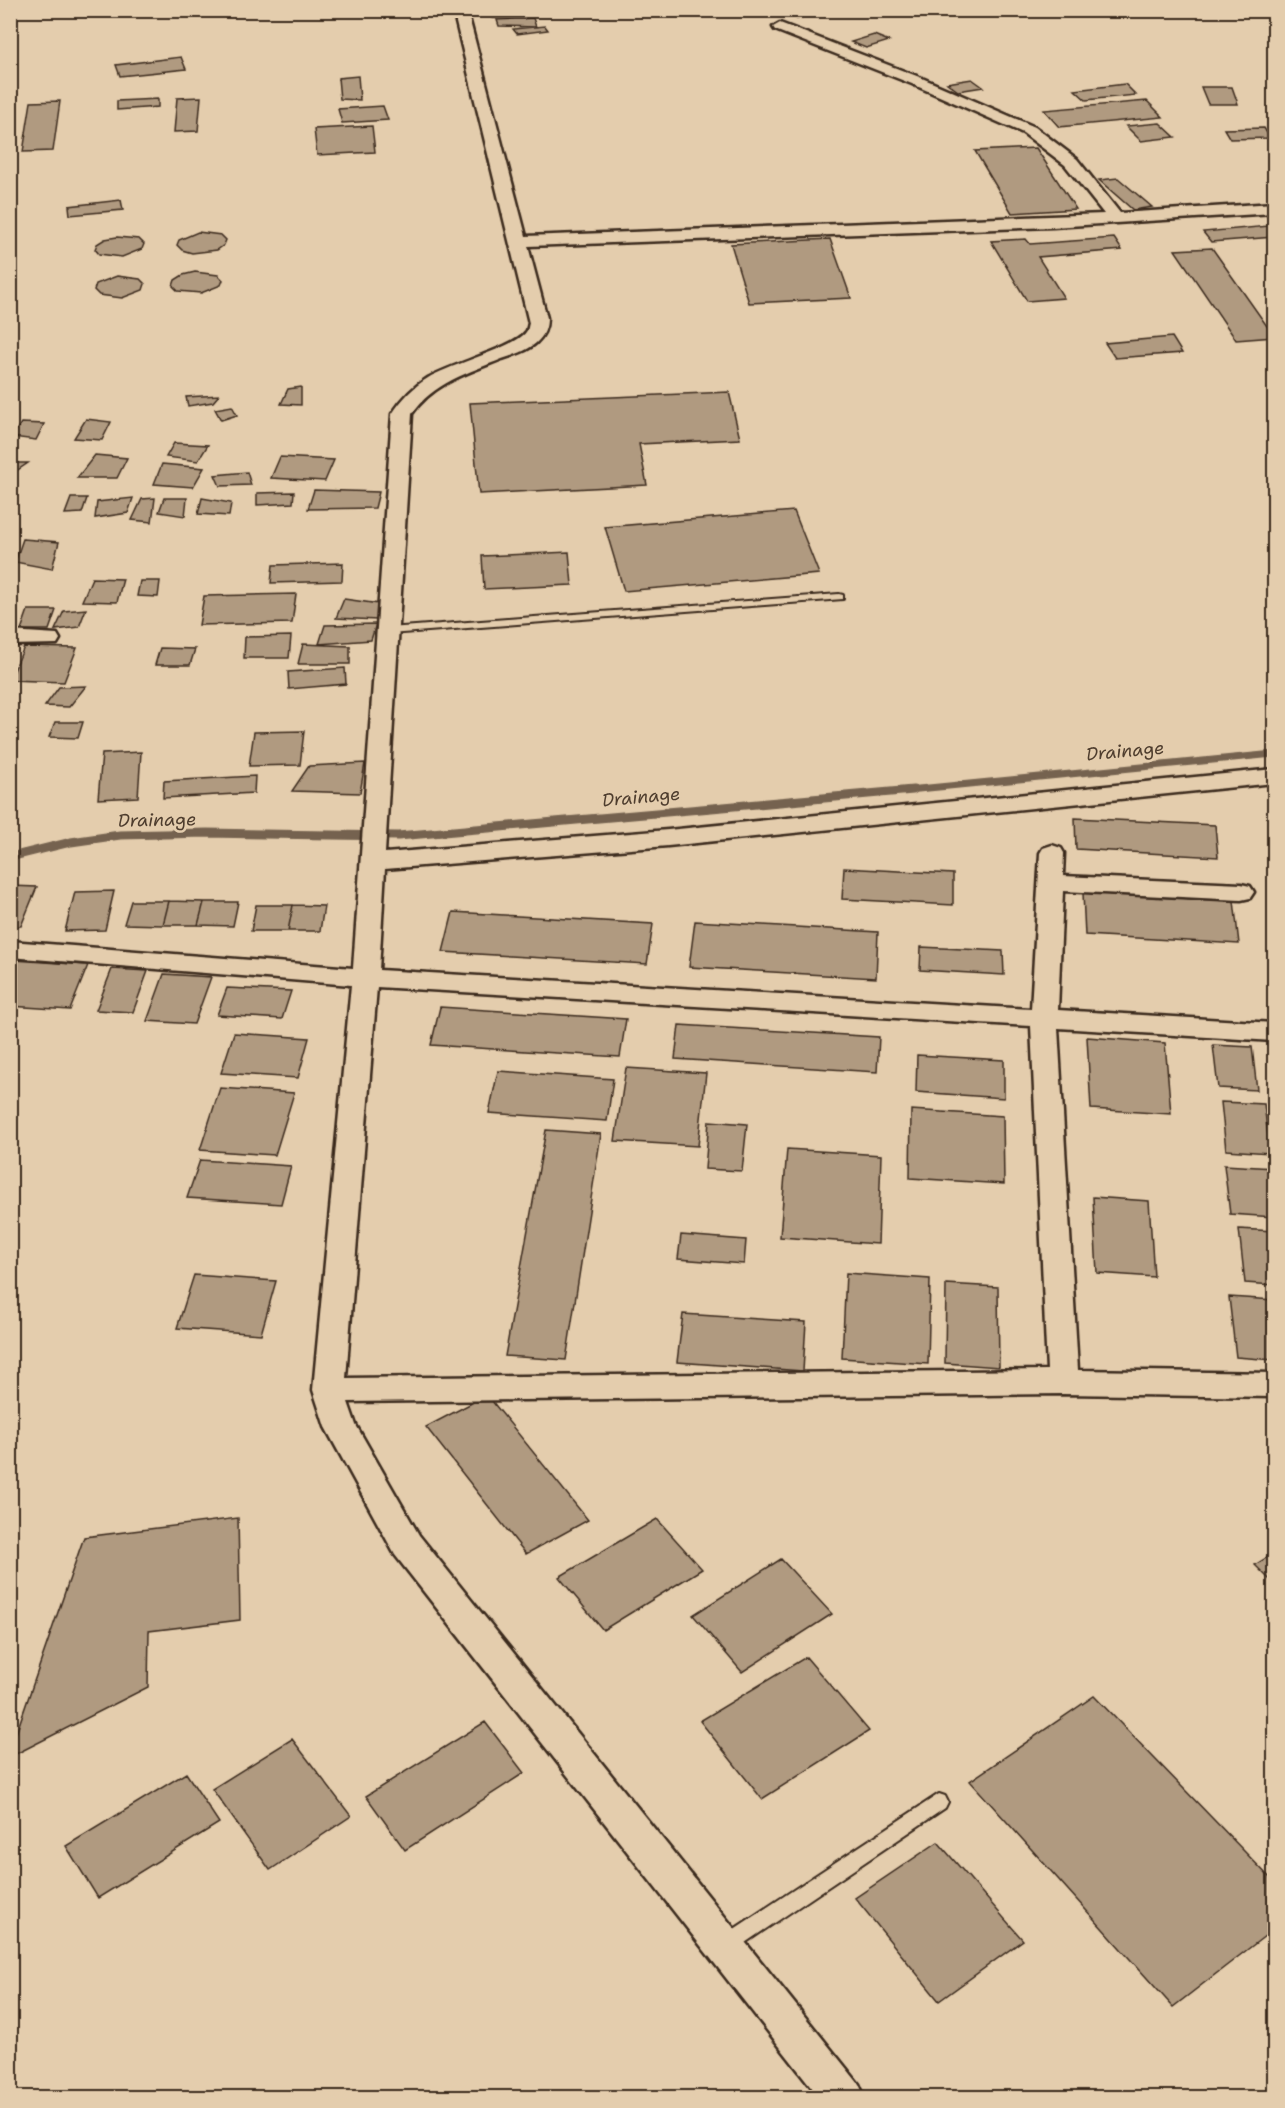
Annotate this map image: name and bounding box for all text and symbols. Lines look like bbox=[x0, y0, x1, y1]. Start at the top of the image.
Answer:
water label: Drainage bbox=[1085, 736, 1165, 766]
water label: Drainage bbox=[601, 782, 681, 812]
water label: Drainage bbox=[118, 807, 196, 833]

